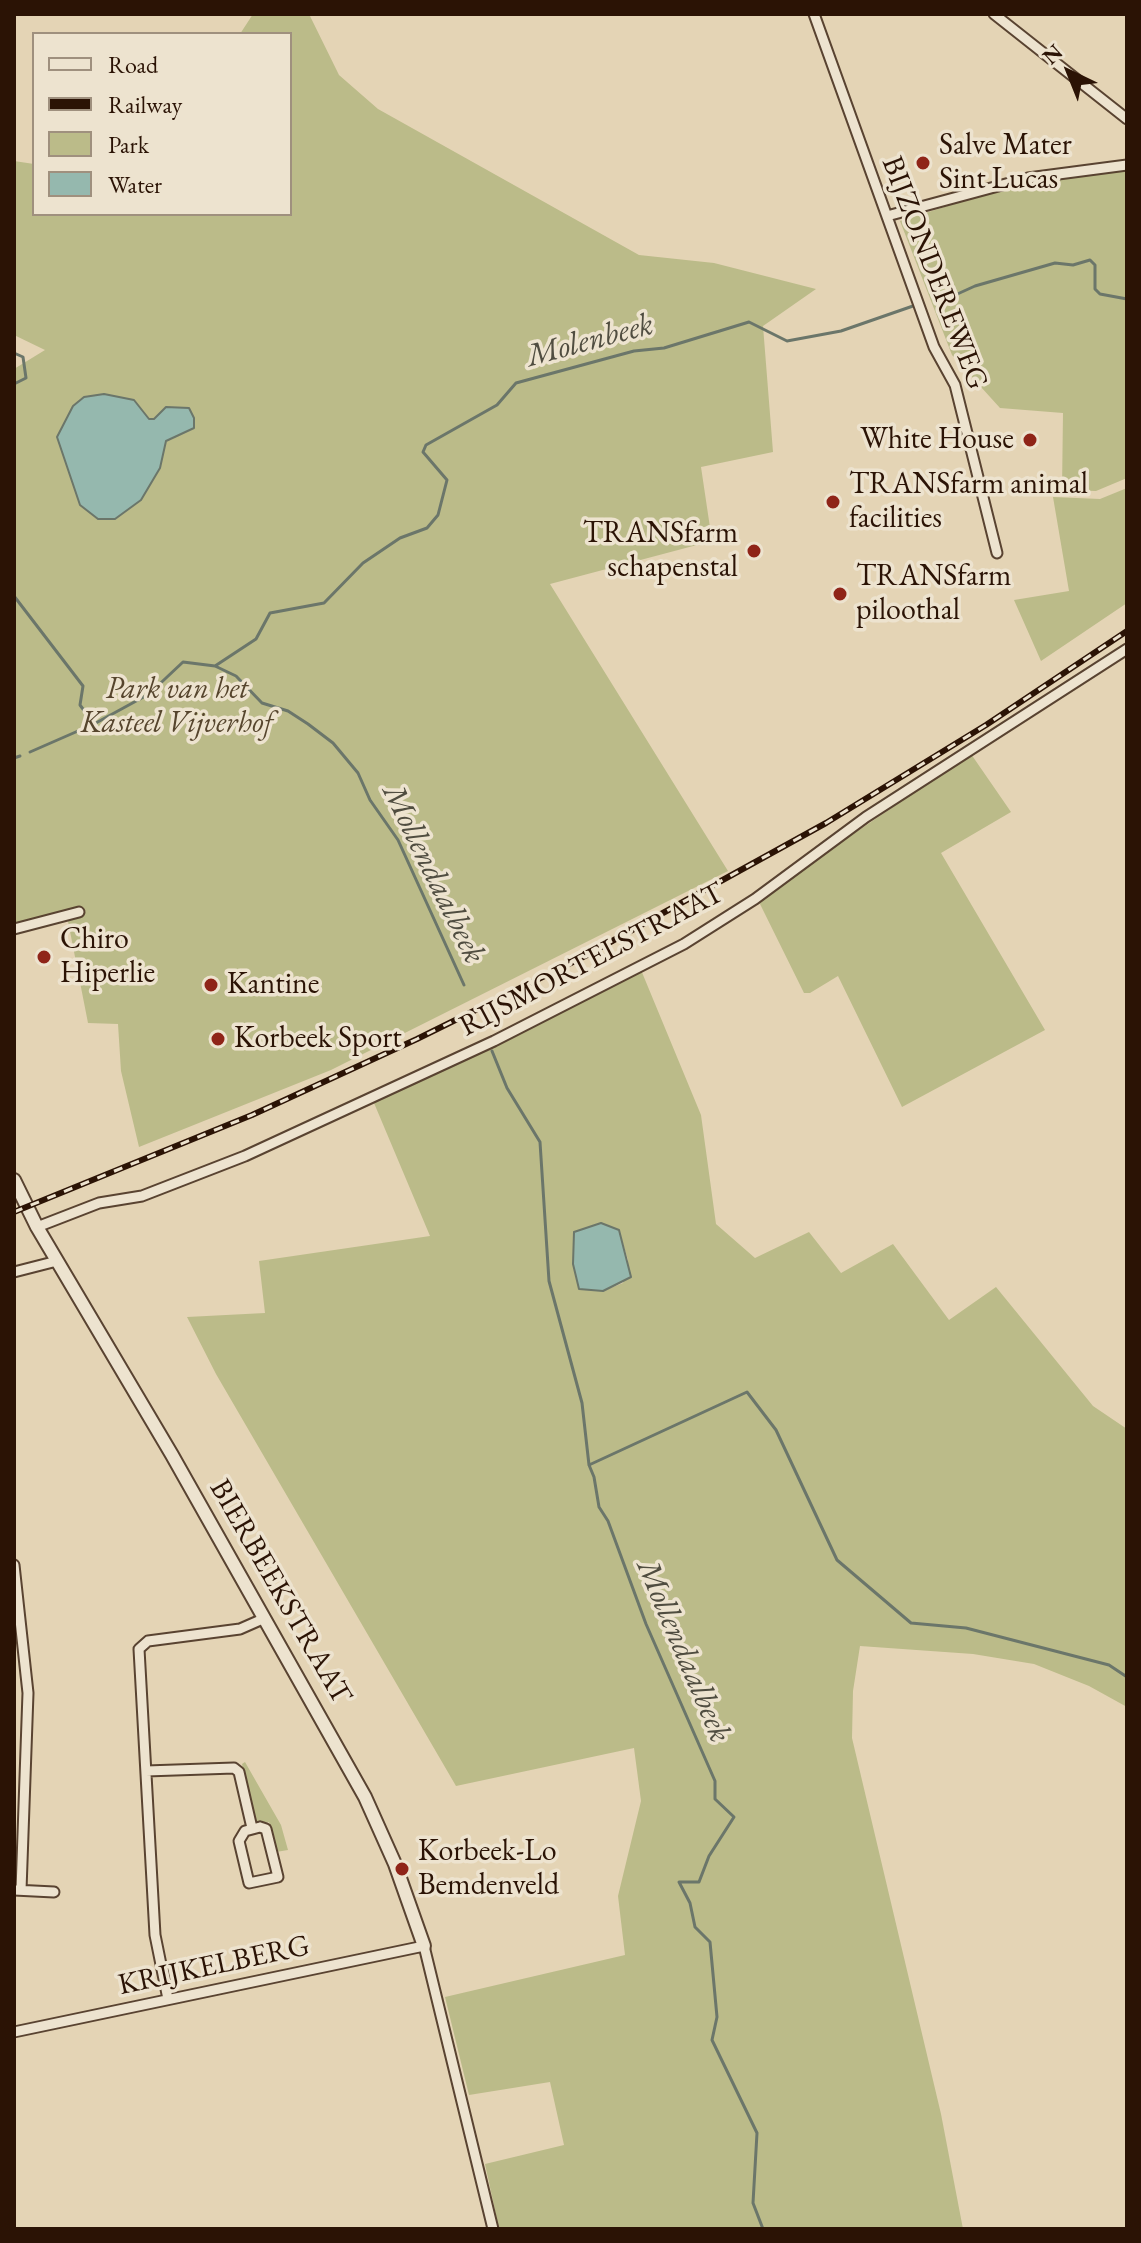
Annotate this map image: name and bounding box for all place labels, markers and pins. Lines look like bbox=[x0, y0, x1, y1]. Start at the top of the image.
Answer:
place label: Salve Mater Sint Lucas bbox=[939, 128, 1072, 198]
marker: Salve Mater Sint Lucas bbox=[914, 154, 932, 172]
place label: White House bbox=[860, 422, 1014, 458]
marker: White House bbox=[1021, 431, 1039, 449]
place label: TRANSfarm animal facilities bbox=[849, 467, 1088, 538]
marker: TRANSfarm animal facilities bbox=[824, 493, 842, 511]
place label: TRANSfarm schapenstal bbox=[583, 516, 738, 586]
marker: TRANSfarm schapenstal bbox=[745, 542, 763, 560]
place label: TRANSfarm piloothal bbox=[856, 559, 1011, 630]
marker: TRANSfarm piloothal bbox=[831, 585, 849, 603]
place label: Chiro Hiperlie bbox=[60, 922, 155, 992]
marker: Chiro Hiperlie bbox=[35, 948, 53, 966]
place label: Kantine bbox=[227, 967, 320, 1003]
marker: Kantine bbox=[202, 976, 220, 994]
place label: Korbeek Sport bbox=[234, 1021, 402, 1057]
marker: Korbeek Sport bbox=[209, 1030, 227, 1048]
place label: Korbeek-Lo Bemdenveld bbox=[418, 1834, 559, 1904]
marker: Korbeek-Lo Bemdenveld bbox=[393, 1860, 411, 1878]

